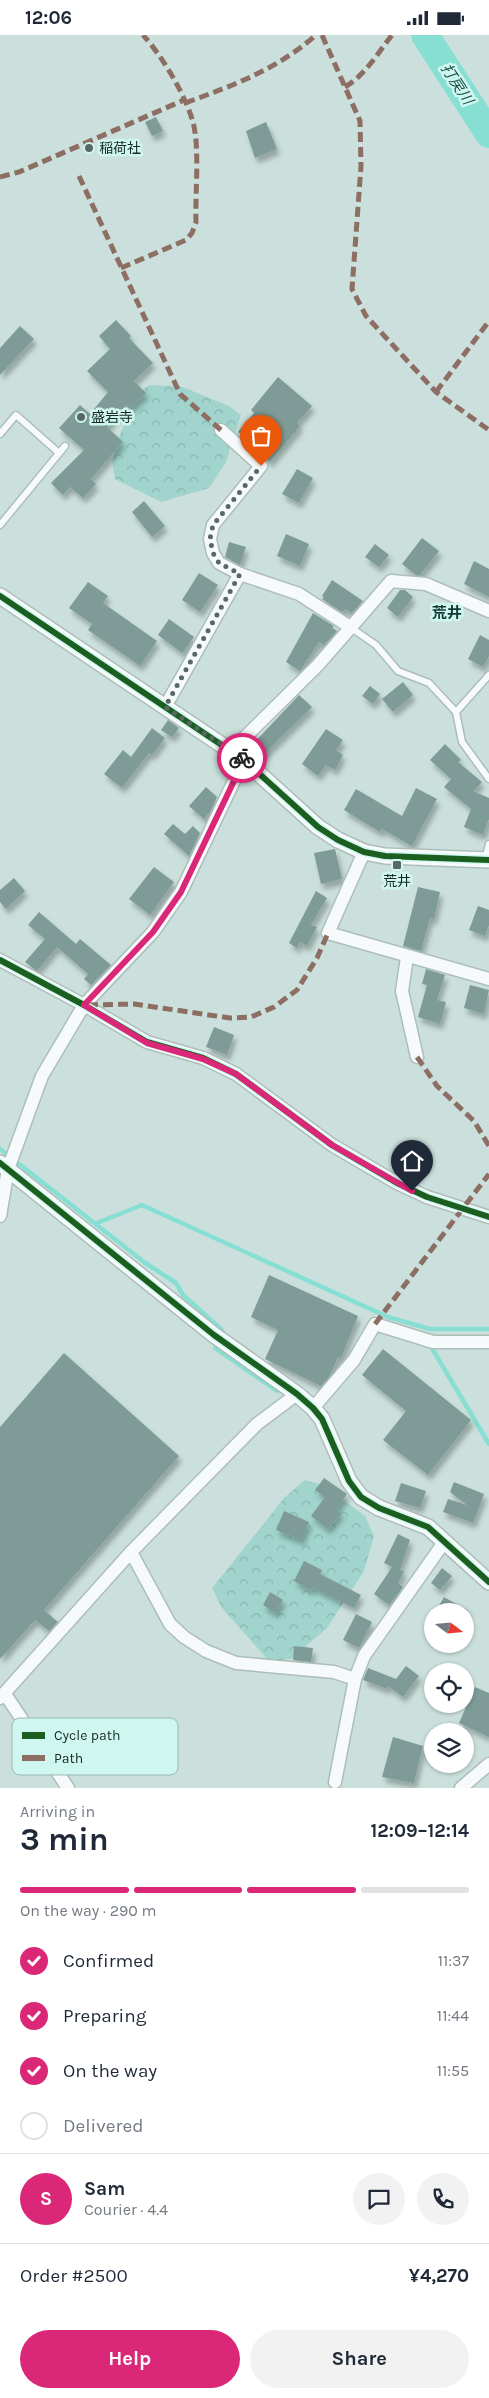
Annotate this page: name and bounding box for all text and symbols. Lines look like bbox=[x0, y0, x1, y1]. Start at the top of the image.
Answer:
text: 12:06 bbox=[25, 7, 72, 29]
water label: 打戻川 bbox=[437, 60, 478, 109]
place label: 稲荷社 bbox=[99, 140, 141, 157]
marker: 稲荷社 bbox=[83, 142, 95, 154]
place label: 盛岩寺 bbox=[91, 409, 133, 426]
marker: 盛岩寺 bbox=[75, 411, 87, 423]
pin bbox=[240, 415, 282, 466]
icon: bag bbox=[247, 422, 275, 450]
district label: 荒井 bbox=[432, 604, 462, 622]
courier bbox=[217, 733, 267, 783]
icon: bike bbox=[228, 744, 256, 772]
marker: 荒井 bbox=[391, 859, 403, 871]
place label: 荒井 bbox=[383, 873, 411, 890]
pin bbox=[391, 1140, 433, 1191]
icon: home bbox=[398, 1147, 426, 1175]
north arrow bbox=[424, 1603, 474, 1653]
map controls bbox=[424, 1603, 474, 1773]
button: locate bbox=[424, 1663, 474, 1713]
legend bbox=[12, 1718, 178, 1775]
button: layers bbox=[424, 1723, 474, 1773]
text: Cycle path bbox=[54, 1727, 120, 1744]
text: Path bbox=[54, 1750, 83, 1767]
text: Arriving in bbox=[20, 1802, 95, 1821]
text: 12:09–12:14 bbox=[371, 1820, 469, 1842]
text: 3 min bbox=[20, 1821, 109, 1858]
text: On the way · 290 m bbox=[20, 1901, 157, 1920]
icon: check bbox=[20, 1947, 48, 1975]
text: Confirmed bbox=[63, 1950, 154, 1972]
text: 11:37 bbox=[438, 1951, 469, 1970]
icon: check bbox=[20, 2002, 48, 2030]
text: Preparing bbox=[63, 2005, 146, 2027]
text: 11:44 bbox=[437, 2006, 469, 2025]
icon: check bbox=[20, 2057, 48, 2085]
text: On the way bbox=[63, 2060, 157, 2082]
text: 11:55 bbox=[437, 2061, 469, 2080]
text: Delivered bbox=[63, 2115, 143, 2137]
button: chat bbox=[353, 2173, 405, 2225]
button: phone bbox=[417, 2173, 469, 2225]
text: Sam bbox=[84, 2178, 125, 2200]
text: S bbox=[40, 2188, 52, 2210]
text: Courier · 4.4 bbox=[84, 2200, 168, 2219]
text: Order #2500 bbox=[20, 2265, 128, 2287]
text: ¥4,270 bbox=[409, 2265, 469, 2287]
button: Help bbox=[20, 2330, 240, 2388]
button: Share bbox=[250, 2330, 469, 2388]

